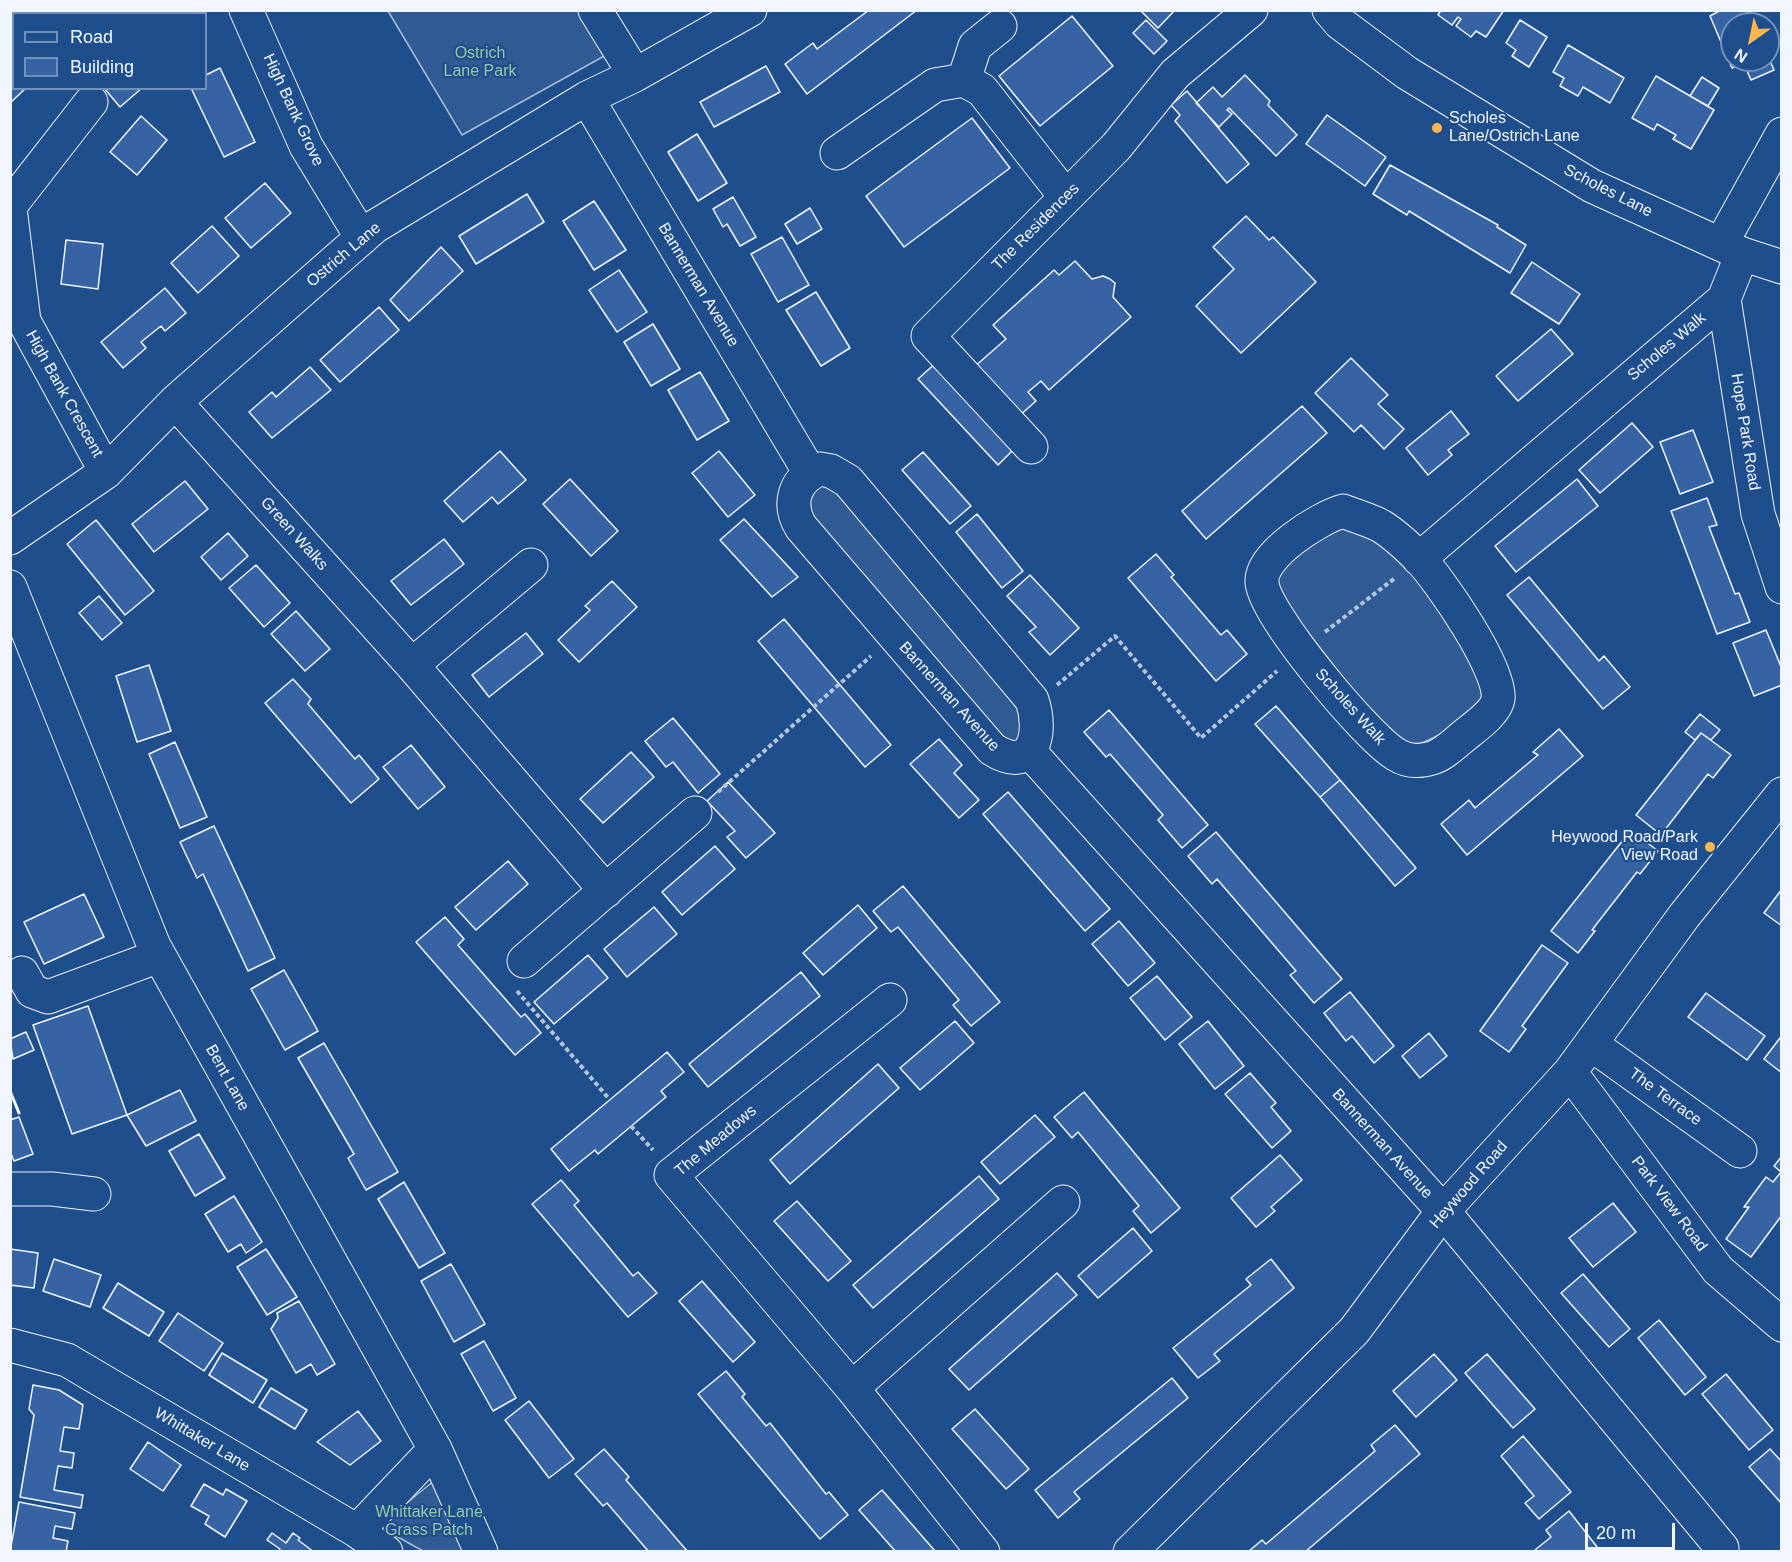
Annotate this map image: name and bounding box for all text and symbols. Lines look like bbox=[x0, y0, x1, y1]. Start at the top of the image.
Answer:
legend bbox=[12, 12, 207, 90]
north arrow bbox=[1720, 12, 1780, 72]
text: Road bbox=[70, 27, 113, 47]
park label: Ostrich Lane Park bbox=[444, 44, 516, 82]
text: N bbox=[1732, 46, 1750, 66]
street label: High Bank Grove bbox=[259, 51, 327, 169]
text: Building bbox=[70, 57, 134, 77]
place label: Scholes Lane/Ostrich Lane bbox=[1449, 109, 1580, 147]
marker: Scholes Lane/Ostrich Lane bbox=[1430, 121, 1444, 135]
street label: Scholes Lane bbox=[1560, 160, 1656, 222]
street label: The Residences bbox=[988, 179, 1084, 275]
street label: Ostrich Lane bbox=[303, 218, 385, 292]
street label: Bannerman Avenue bbox=[653, 220, 743, 350]
street label: Scholes Walk bbox=[1624, 309, 1710, 385]
street label: High Bank Crescent bbox=[21, 327, 107, 461]
street label: Hope Park Road bbox=[1726, 372, 1764, 492]
street label: Green Walks bbox=[256, 493, 332, 575]
street label: Bannerman Avenue bbox=[895, 638, 1003, 756]
street label: Scholes Walk bbox=[1311, 665, 1389, 749]
place label: Heywood Road/Park View Road bbox=[1551, 828, 1698, 866]
marker: Heywood Road/Park View Road bbox=[1703, 840, 1717, 854]
street label: Bent Lane bbox=[201, 1041, 253, 1115]
street label: The Terrace bbox=[1625, 1064, 1705, 1130]
street label: Bannerman Avenue bbox=[1328, 1085, 1436, 1203]
street label: The Meadows bbox=[671, 1101, 761, 1181]
street label: Heywood Road bbox=[1426, 1137, 1512, 1233]
street label: Park View Road bbox=[1627, 1153, 1711, 1255]
street label: Whittaker Lane bbox=[151, 1404, 253, 1476]
park label: Whittaker Lane Grass Patch bbox=[375, 1503, 483, 1541]
scale bar bbox=[1588, 1511, 1678, 1549]
text: 20 m bbox=[1596, 1523, 1636, 1543]

